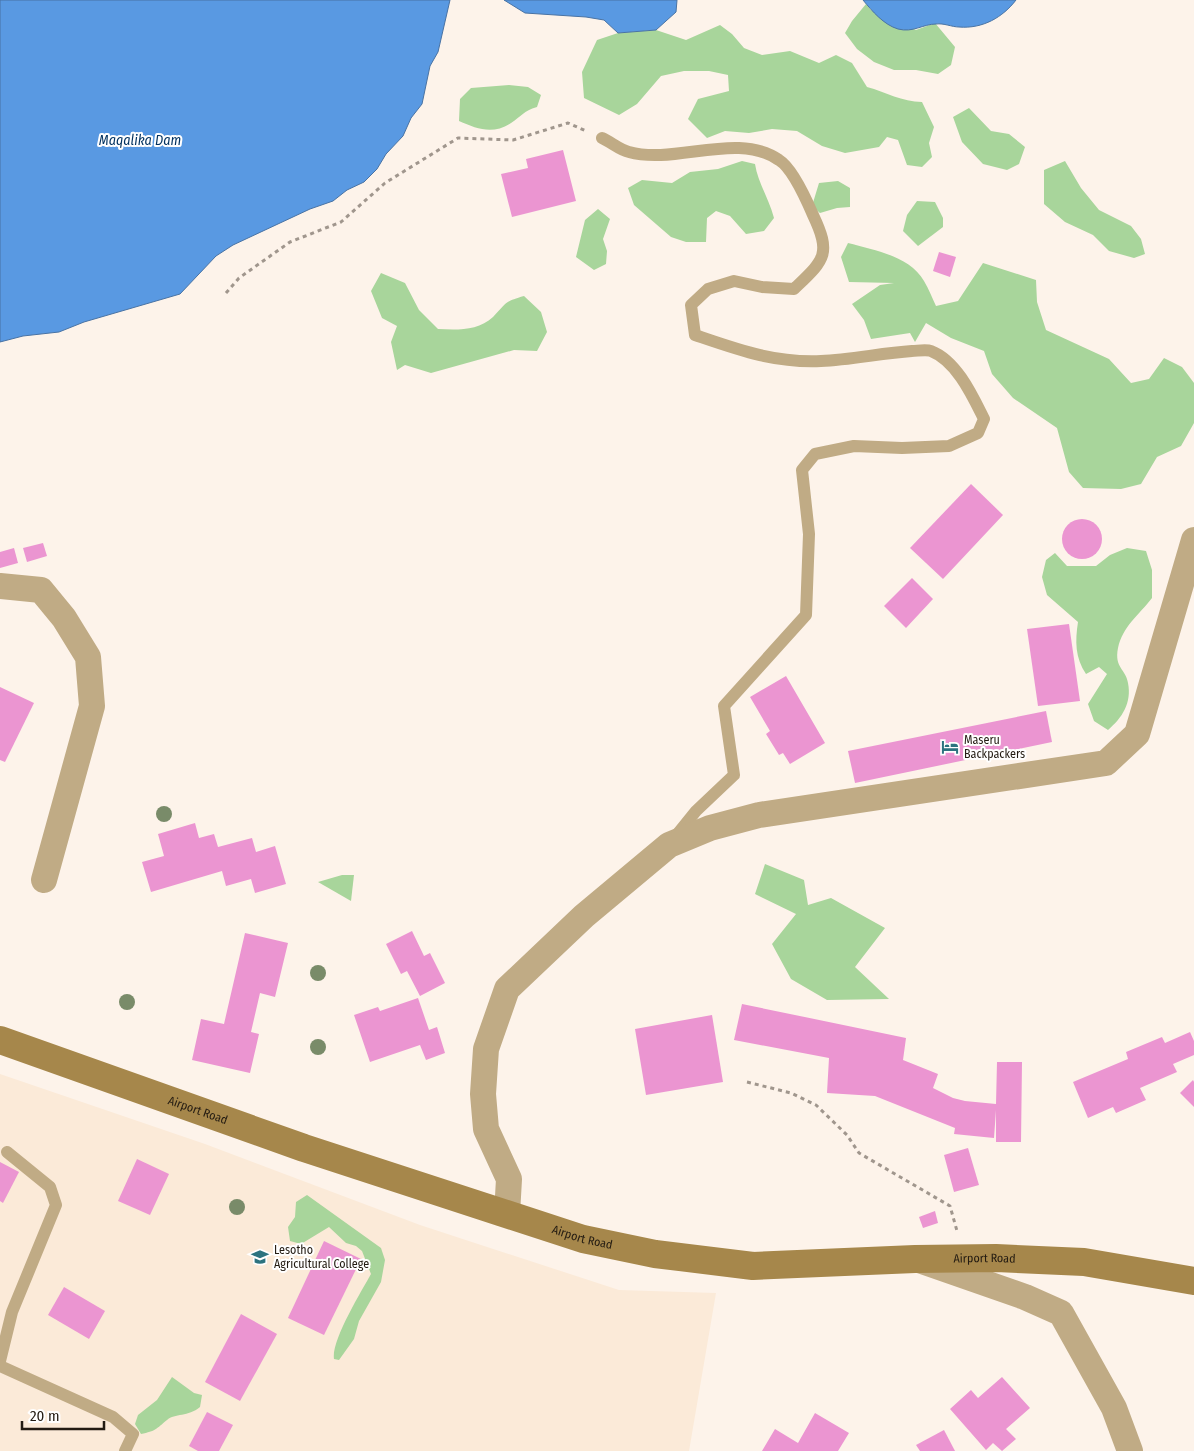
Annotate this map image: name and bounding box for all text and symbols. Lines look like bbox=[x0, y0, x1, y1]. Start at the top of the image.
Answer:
water label: Maqalika Dam bbox=[99, 132, 181, 149]
place label: Maseru Backpackers bbox=[964, 733, 1025, 761]
hotel icon: Maseru Backpackers bbox=[940, 737, 960, 757]
street label: Airport Road bbox=[166, 1093, 230, 1127]
street label: Airport Road bbox=[550, 1222, 614, 1252]
place label: Lesotho Agricultural College bbox=[274, 1243, 369, 1271]
school or university icon: Lesotho Agricultural College bbox=[250, 1247, 270, 1267]
street label: Airport Road bbox=[953, 1251, 1016, 1266]
scale bar bbox=[22, 1398, 105, 1430]
text: 20 m bbox=[30, 1407, 60, 1425]

